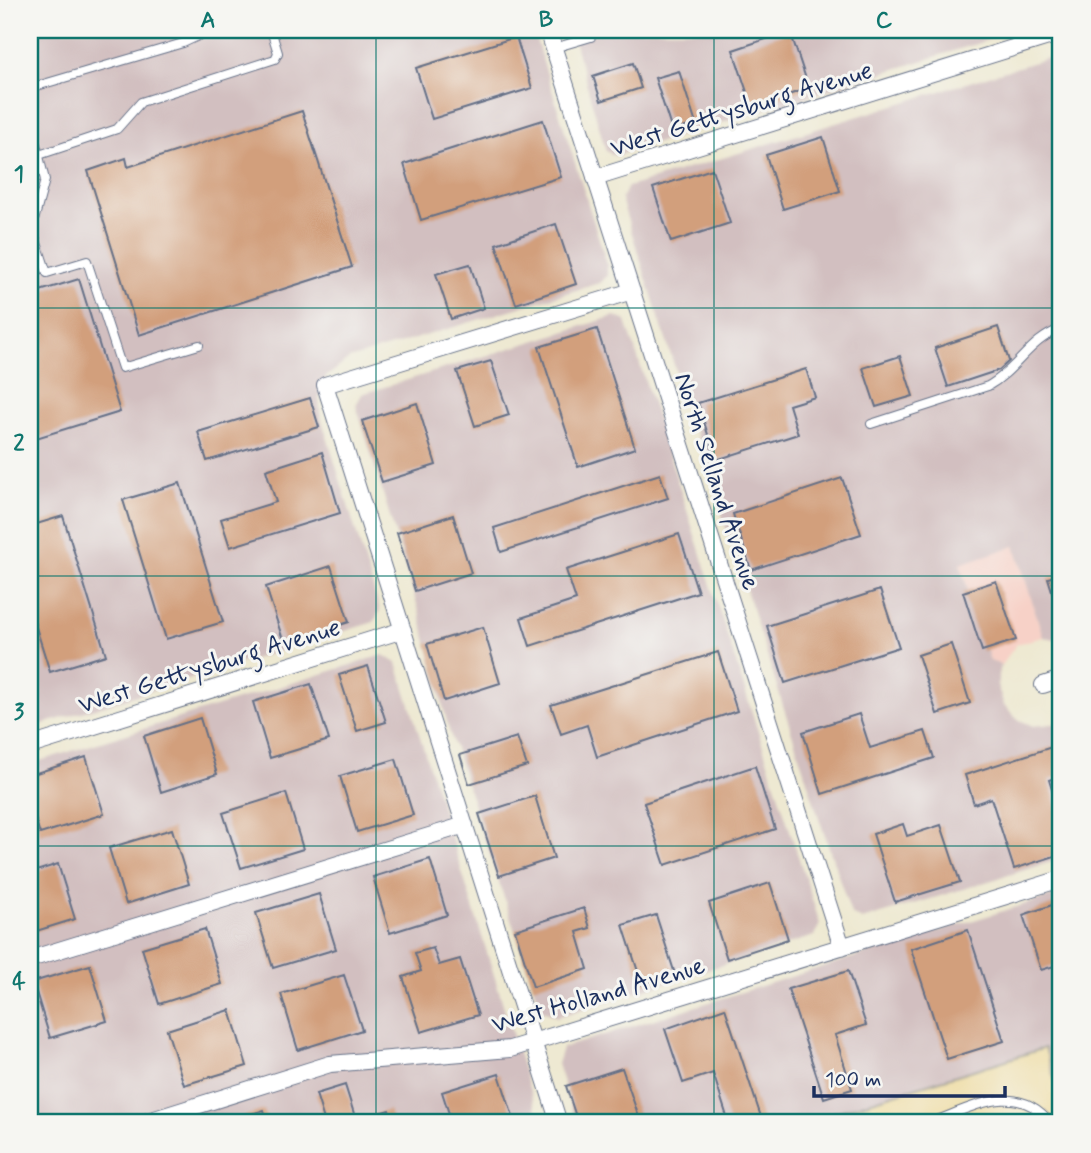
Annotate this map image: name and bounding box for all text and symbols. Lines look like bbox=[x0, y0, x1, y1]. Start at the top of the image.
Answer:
text: A bbox=[200, 6, 216, 36]
text: B bbox=[539, 6, 554, 36]
text: C bbox=[876, 6, 893, 36]
street label: West Gettysburg Avenue bbox=[606, 54, 878, 169]
text: 1 bbox=[14, 160, 24, 190]
street label: North Selland Avenue bbox=[665, 369, 767, 595]
text: 2 bbox=[13, 429, 25, 459]
street label: West Gettysburg Avenue bbox=[74, 611, 346, 726]
text: 3 bbox=[14, 698, 25, 728]
street label: West Holland Avenue bbox=[488, 949, 709, 1043]
text: 4 bbox=[12, 967, 26, 997]
scale bar bbox=[814, 1055, 1005, 1099]
text: 100 m bbox=[825, 1066, 881, 1094]

